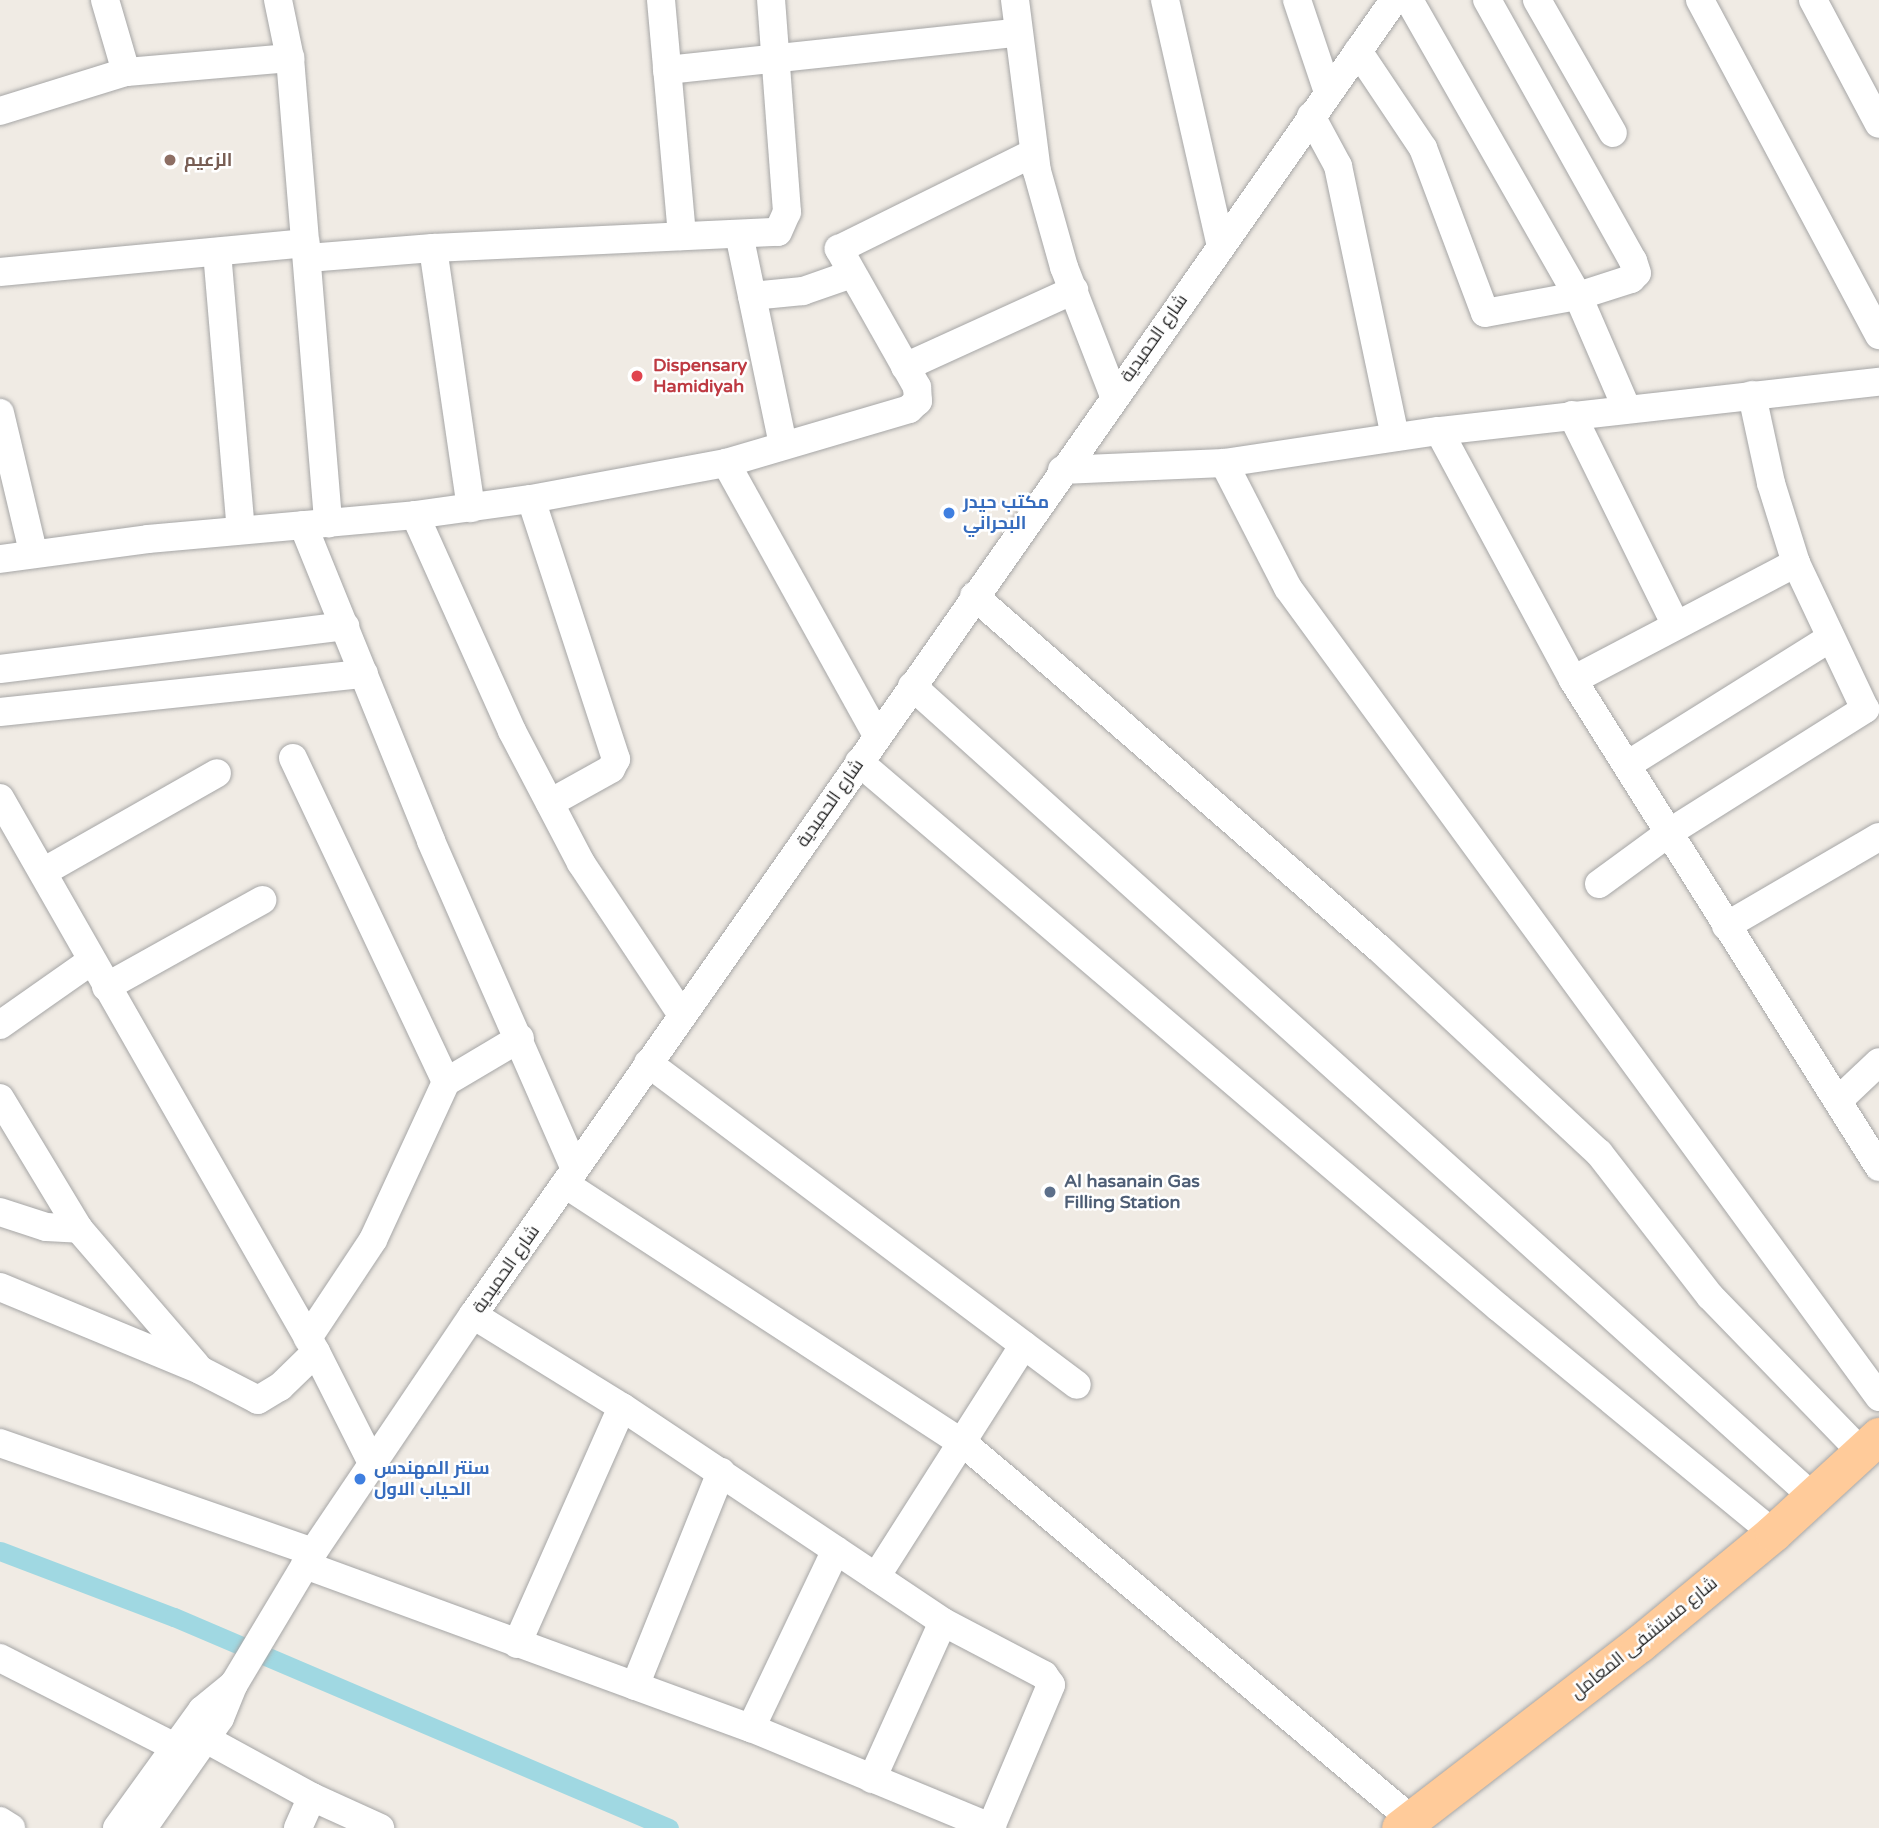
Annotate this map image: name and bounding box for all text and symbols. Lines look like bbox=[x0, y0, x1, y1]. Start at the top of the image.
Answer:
place label: الزعيم bbox=[184, 149, 232, 171]
marker: الزعيم bbox=[162, 152, 178, 168]
street label: شارع الحميدية bbox=[1116, 290, 1192, 386]
place label: Dispensary Hamidiyah bbox=[653, 355, 747, 398]
marker: Dispensary Hamidiyah bbox=[627, 366, 647, 386]
place label: مكتب حيدر البحراني bbox=[963, 492, 1049, 534]
marker: مكتب حيدر البحراني bbox=[941, 505, 957, 521]
street label: شارع الحميدية bbox=[792, 755, 868, 851]
place label: Al hasanain Gas Filling Station bbox=[1064, 1171, 1200, 1214]
marker: Al hasanain Gas Filling Station bbox=[1042, 1184, 1058, 1200]
street label: شارع الحميدية bbox=[468, 1221, 544, 1317]
place label: سنتر المهندس الحياب الاول bbox=[374, 1458, 490, 1500]
marker: سنتر المهندس الحياب الاول bbox=[352, 1471, 368, 1487]
street label: شارع مستشفى المعامل bbox=[1566, 1572, 1722, 1704]

